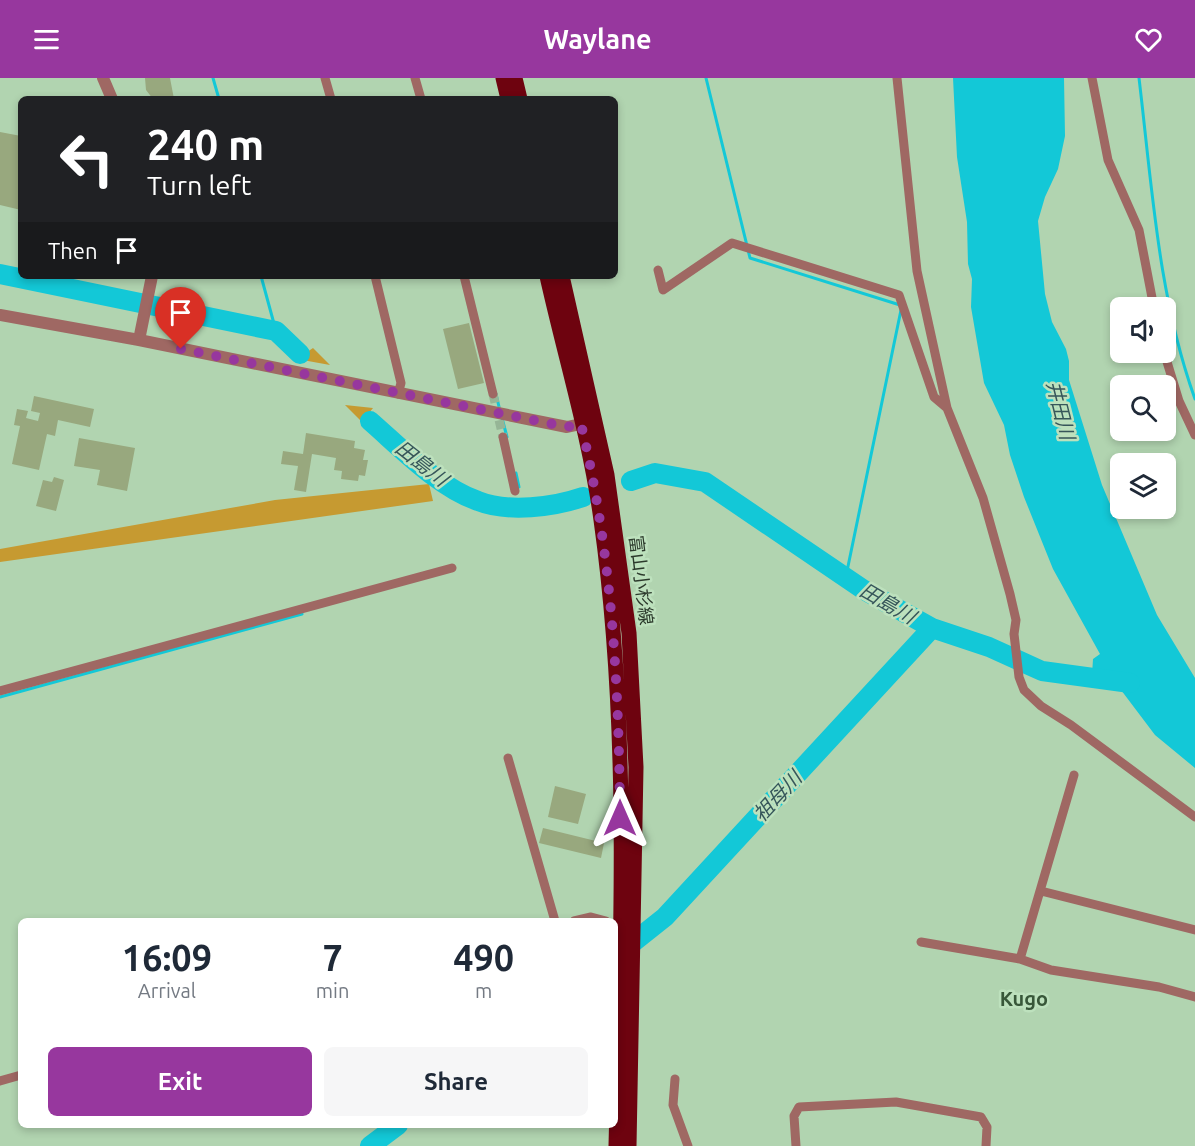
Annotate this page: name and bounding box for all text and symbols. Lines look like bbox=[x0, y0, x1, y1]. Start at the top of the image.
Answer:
icon: menu bbox=[30, 23, 63, 56]
icon: heart bbox=[1132, 23, 1165, 56]
text: Waylane bbox=[544, 24, 651, 54]
icon: left bbox=[48, 120, 126, 198]
text: 240 m bbox=[147, 121, 264, 168]
text: Turn left bbox=[147, 170, 251, 200]
icon: arrive bbox=[110, 234, 143, 267]
text: Then bbox=[48, 238, 98, 263]
pin bbox=[155, 287, 206, 349]
icon: arrive bbox=[164, 296, 197, 329]
map controls bbox=[1110, 297, 1176, 519]
button: sound bbox=[1110, 297, 1176, 363]
button: search bbox=[1110, 375, 1176, 441]
water label: 井田川 bbox=[1043, 378, 1080, 444]
water label: 田島川 bbox=[391, 435, 454, 492]
button: layers bbox=[1110, 453, 1176, 519]
street label: 富山小杉線 bbox=[627, 534, 657, 626]
water label: 田島川 bbox=[856, 578, 921, 629]
water label: 祖母川 bbox=[748, 765, 807, 826]
position arrow bbox=[588, 786, 652, 850]
text: 16:09 bbox=[122, 937, 212, 978]
text: 7 bbox=[322, 937, 343, 978]
text: 490 bbox=[453, 937, 514, 978]
text: Arrival bbox=[138, 979, 196, 1002]
text: min bbox=[316, 979, 349, 1002]
text: m bbox=[475, 979, 492, 1002]
district label: Kugo bbox=[1000, 987, 1048, 1010]
button: Exit bbox=[48, 1047, 312, 1116]
button: Share bbox=[324, 1047, 588, 1116]

